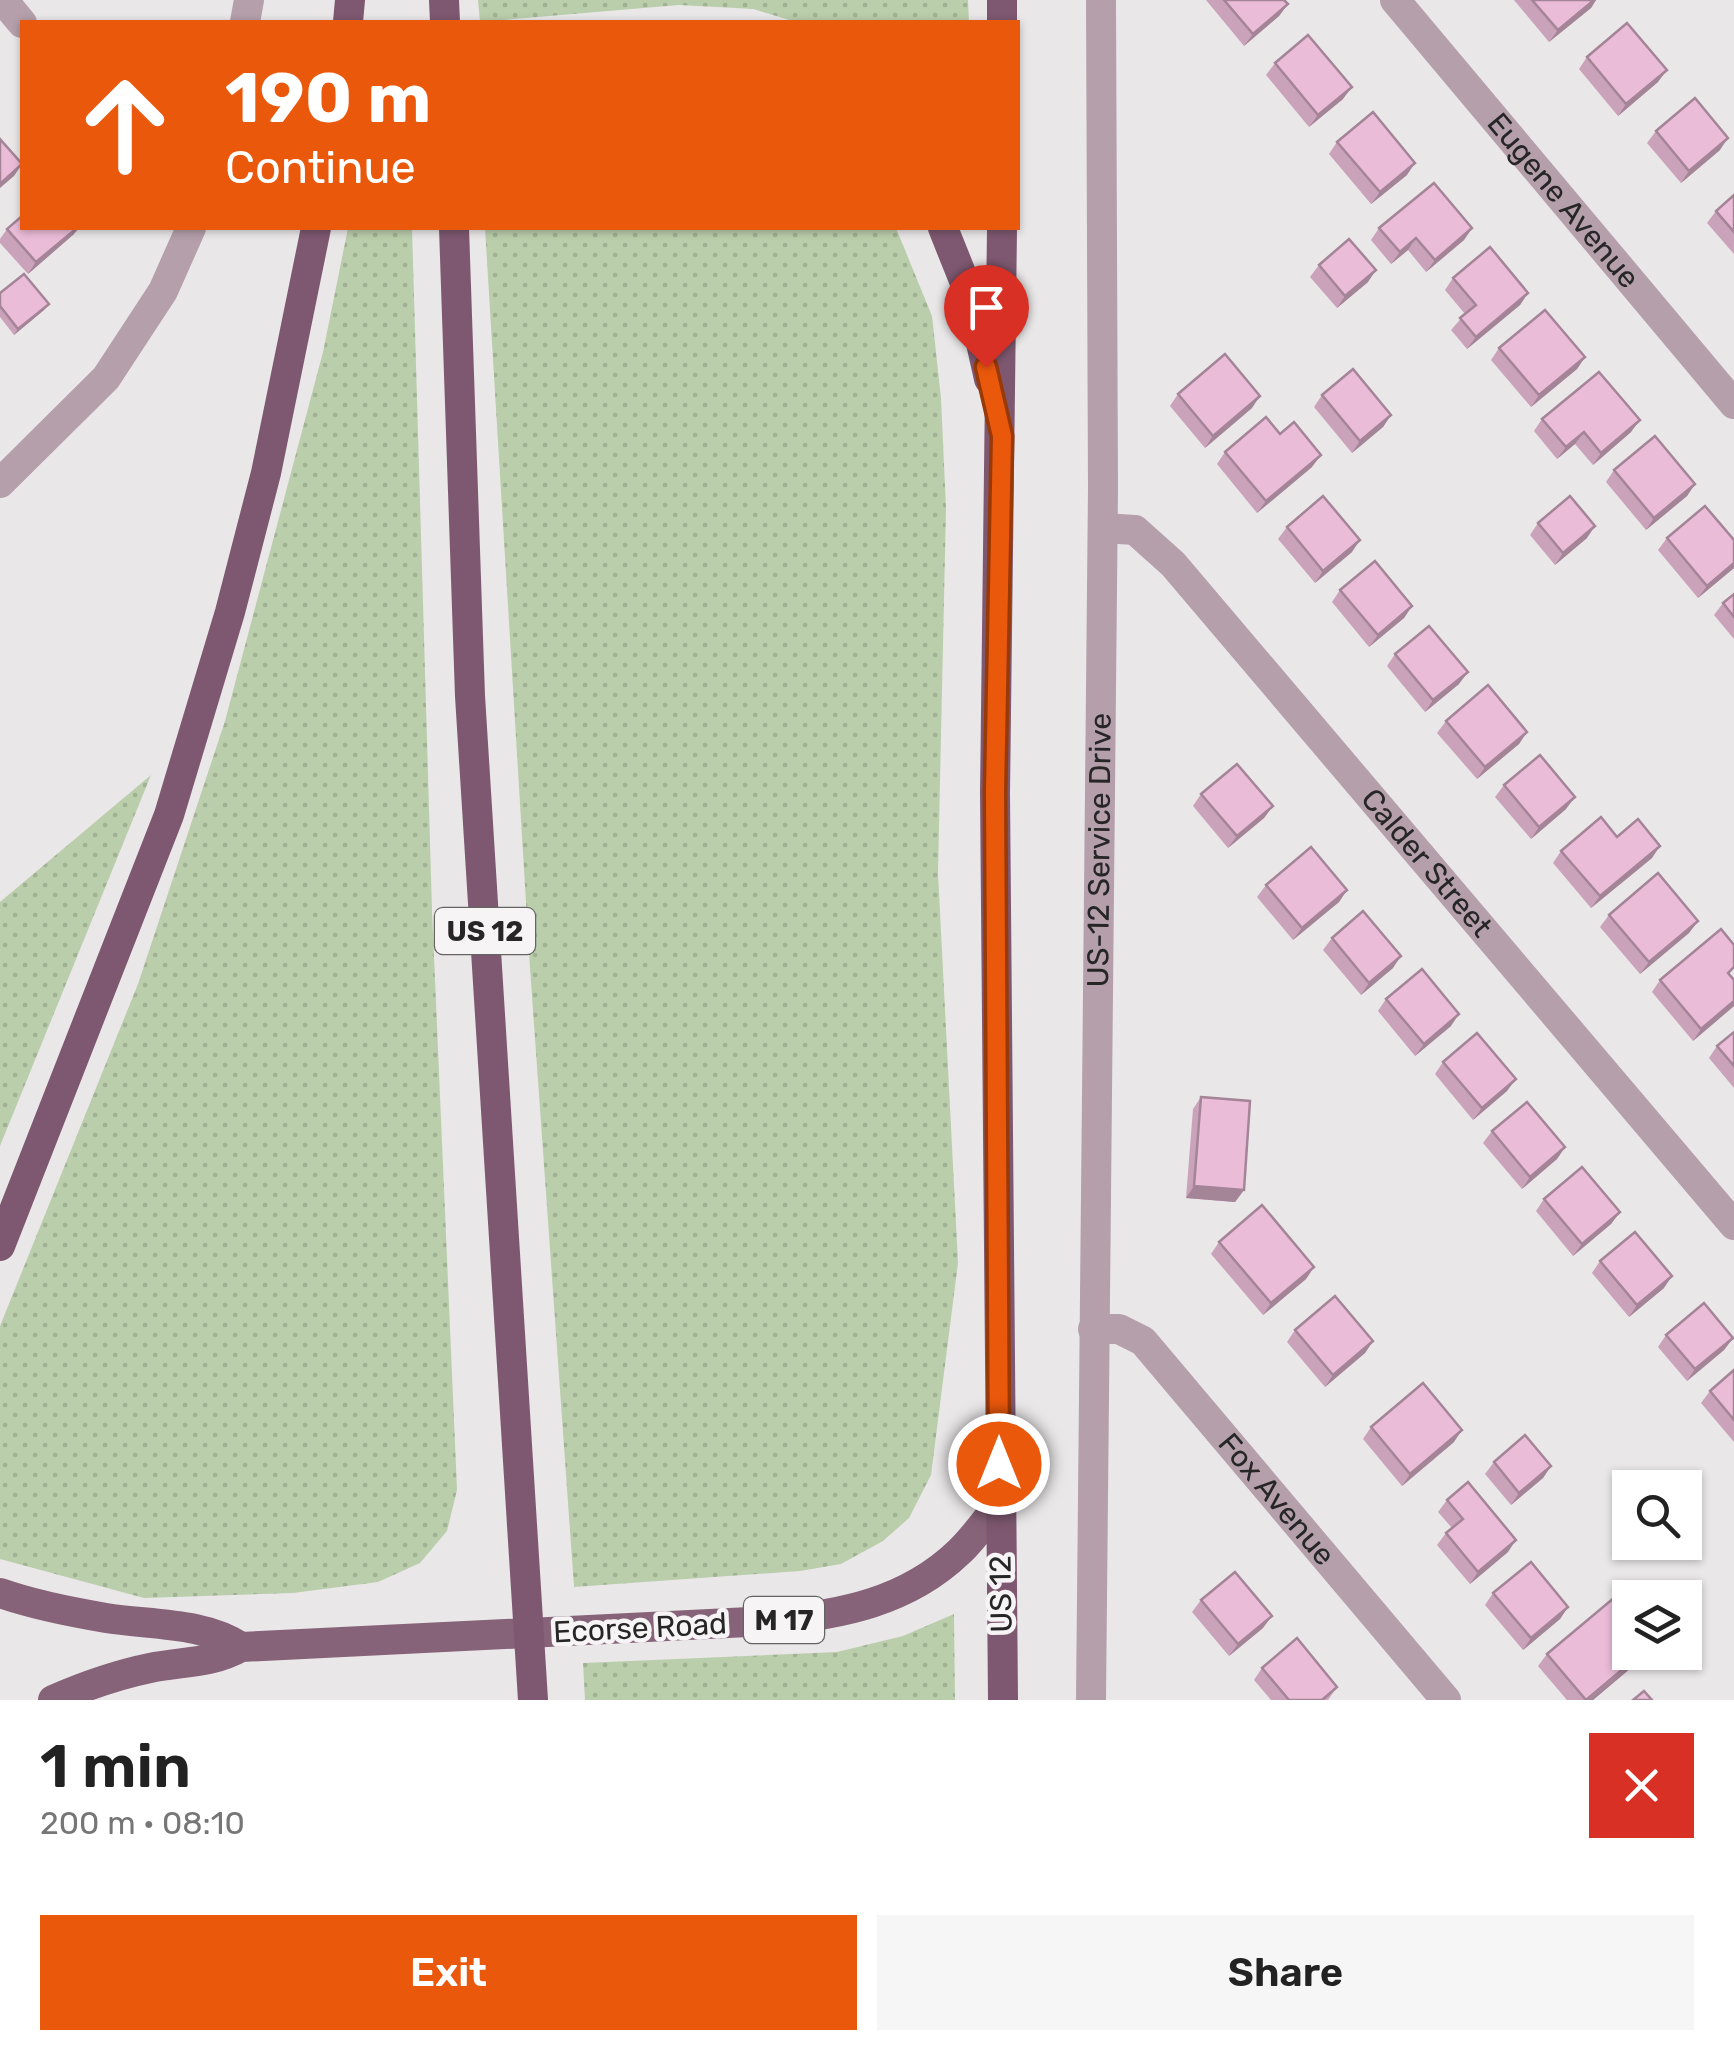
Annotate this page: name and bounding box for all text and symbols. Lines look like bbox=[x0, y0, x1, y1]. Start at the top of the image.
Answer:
text: 190 m bbox=[225, 57, 431, 140]
icon: ahead bbox=[60, 60, 190, 190]
street label: Eugene Avenue bbox=[1480, 106, 1647, 296]
text: Continue bbox=[225, 141, 416, 194]
pin bbox=[944, 265, 1029, 368]
icon: arrive bbox=[959, 280, 1014, 335]
street label: US-12 Service Drive bbox=[1080, 713, 1119, 987]
street label: Calder Street bbox=[1354, 781, 1500, 945]
road number: US 12 bbox=[435, 908, 535, 954]
position arrow bbox=[947, 1412, 1051, 1516]
street label: Fox Avenue bbox=[1211, 1426, 1343, 1573]
map controls bbox=[1612, 1470, 1702, 1670]
button: search bbox=[1612, 1470, 1702, 1560]
street label: US 12 bbox=[982, 1555, 1020, 1633]
button: layers bbox=[1612, 1580, 1702, 1670]
road number: M 17 bbox=[744, 1597, 824, 1643]
street label: Ecorse Road bbox=[552, 1605, 728, 1651]
text: 1 min bbox=[40, 1731, 191, 1802]
button: close bbox=[1589, 1733, 1694, 1838]
text: 200 m · 08:10 bbox=[40, 1804, 245, 1842]
button: Exit bbox=[40, 1915, 857, 2030]
button: Share bbox=[877, 1915, 1694, 2030]

